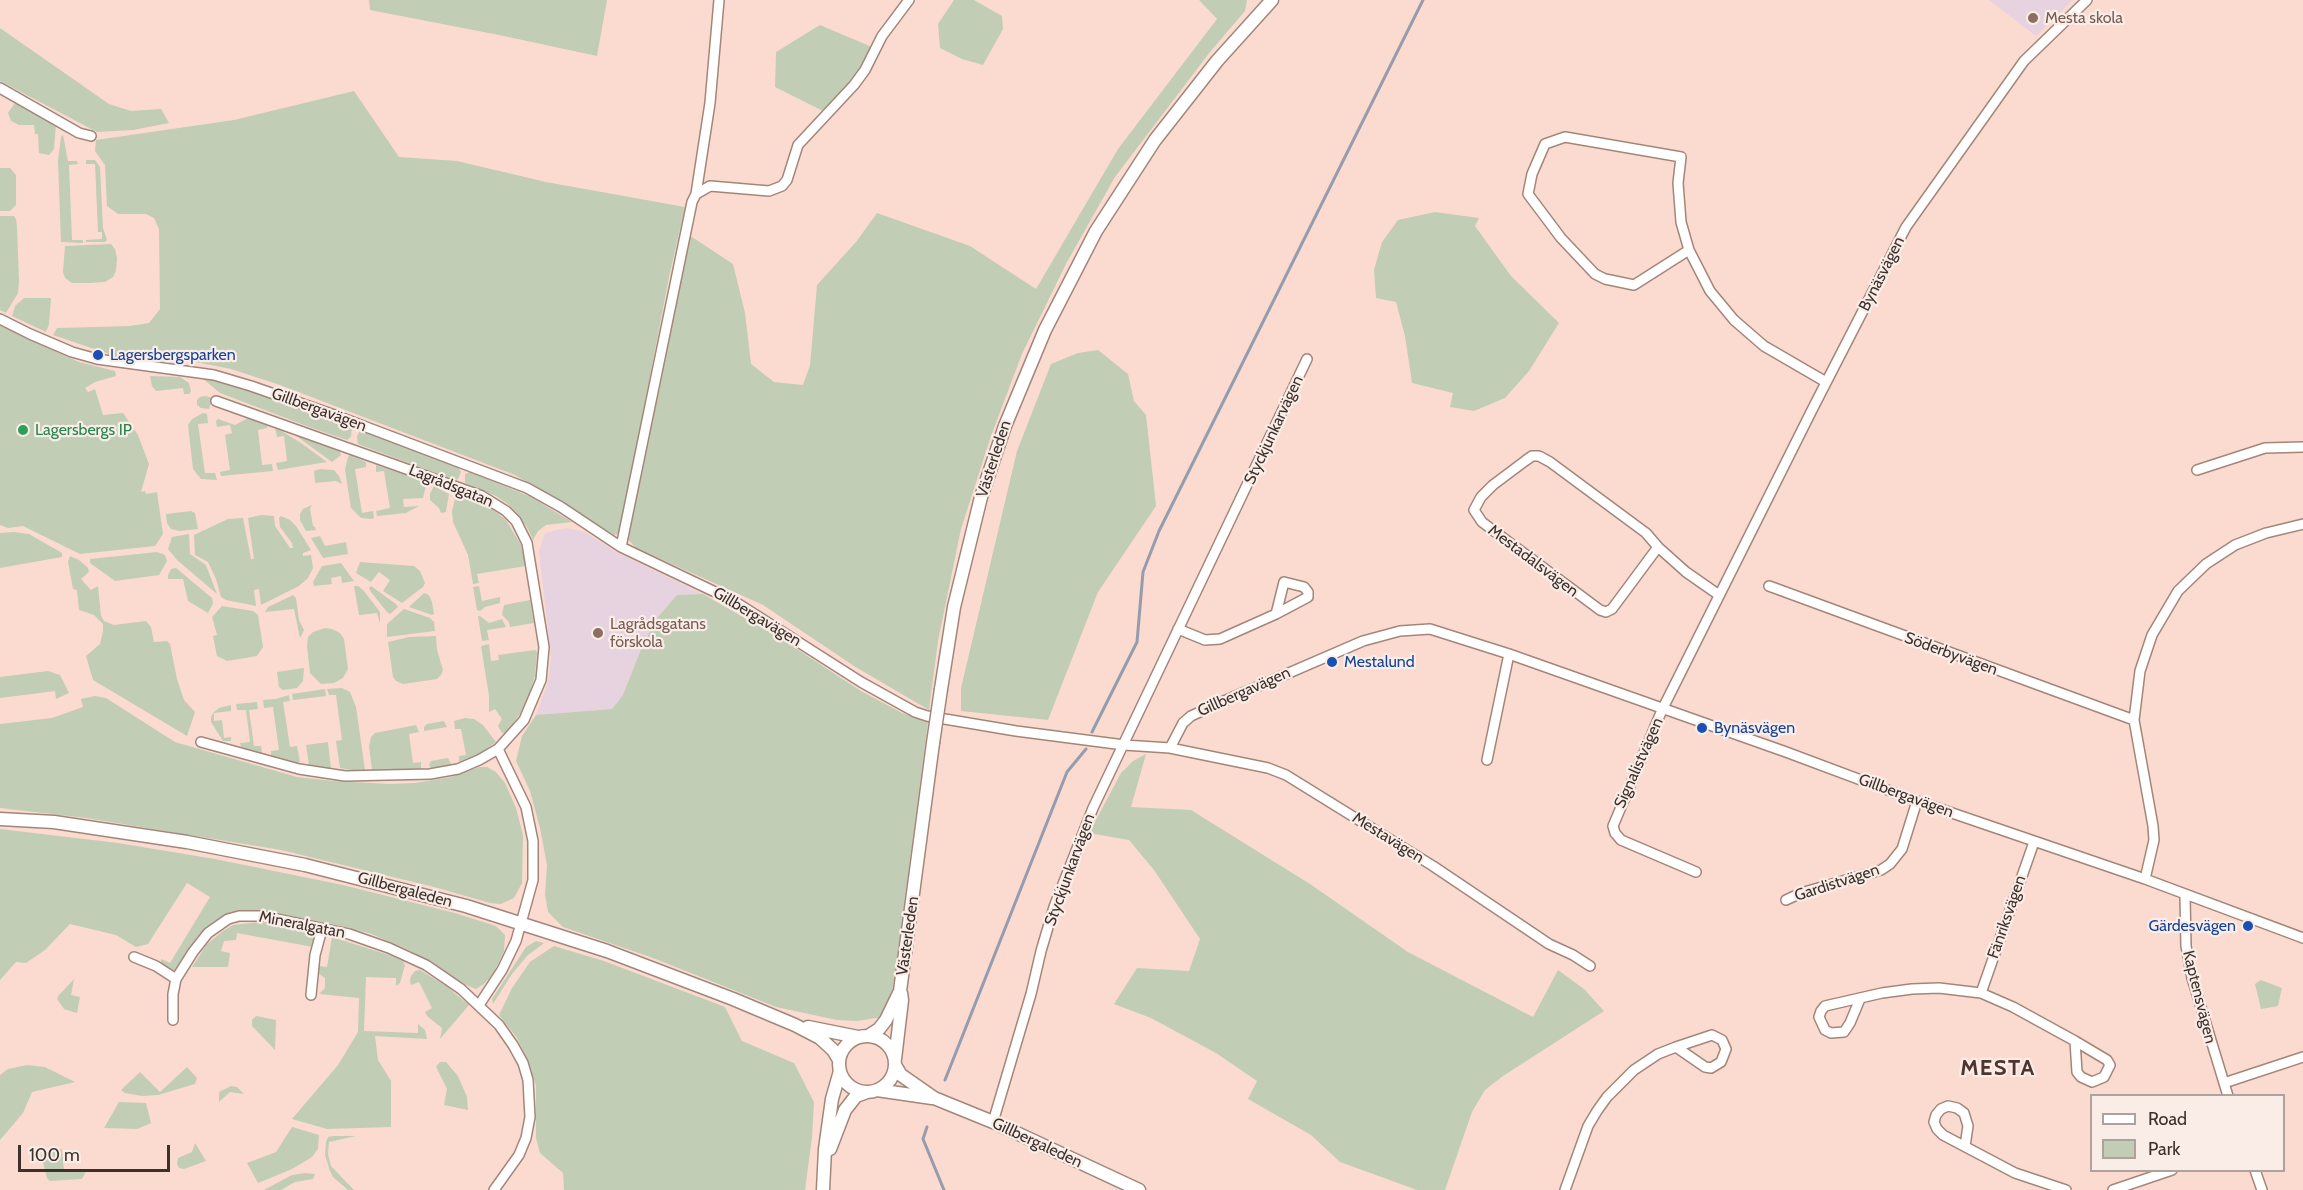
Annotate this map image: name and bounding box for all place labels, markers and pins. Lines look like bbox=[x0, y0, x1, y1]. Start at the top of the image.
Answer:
place label: Mesta skola bbox=[2045, 8, 2123, 28]
marker: Mesta skola bbox=[2026, 11, 2040, 25]
place label: Lagersbergsparken bbox=[110, 345, 236, 365]
marker: Lagersbergsparken bbox=[91, 348, 105, 362]
place label: Lagersbergs IP bbox=[35, 420, 132, 440]
marker: Lagersbergs IP bbox=[16, 423, 30, 437]
place label: Lagrådsgatans förskola bbox=[610, 614, 706, 652]
marker: Lagrådsgatans förskola bbox=[591, 626, 605, 640]
place label: Mestalund bbox=[1344, 652, 1415, 672]
marker: Mestalund bbox=[1325, 655, 1339, 669]
place label: Bynäsvägen bbox=[1714, 718, 1795, 738]
marker: Bynäsvägen bbox=[1695, 721, 1709, 735]
place label: Gärdesvägen bbox=[2148, 916, 2236, 936]
marker: Gärdesvägen bbox=[2241, 919, 2255, 933]

